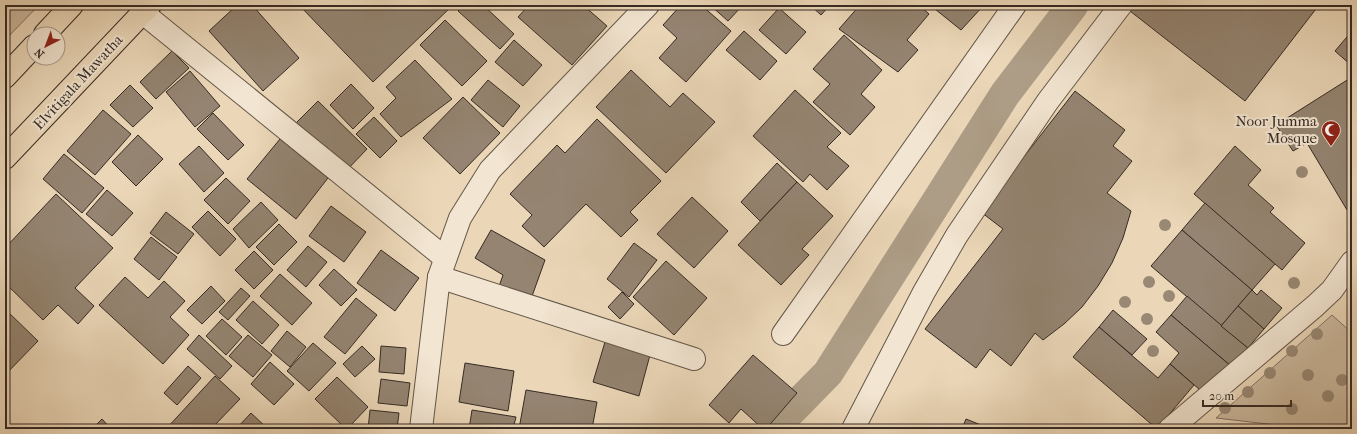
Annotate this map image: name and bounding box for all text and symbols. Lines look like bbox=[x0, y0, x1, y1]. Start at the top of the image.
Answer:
north arrow bbox=[26, 26, 66, 66]
street label: Elvitigala Mawatha bbox=[29, 30, 127, 133]
text: N bbox=[32, 45, 47, 61]
place label: Noor Jumma Mosque bbox=[1235, 112, 1318, 147]
mosque icon: Noor Jumma Mosque bbox=[1320, 119, 1342, 147]
scale bar bbox=[1203, 382, 1291, 408]
text: 20 m bbox=[1209, 389, 1234, 403]

